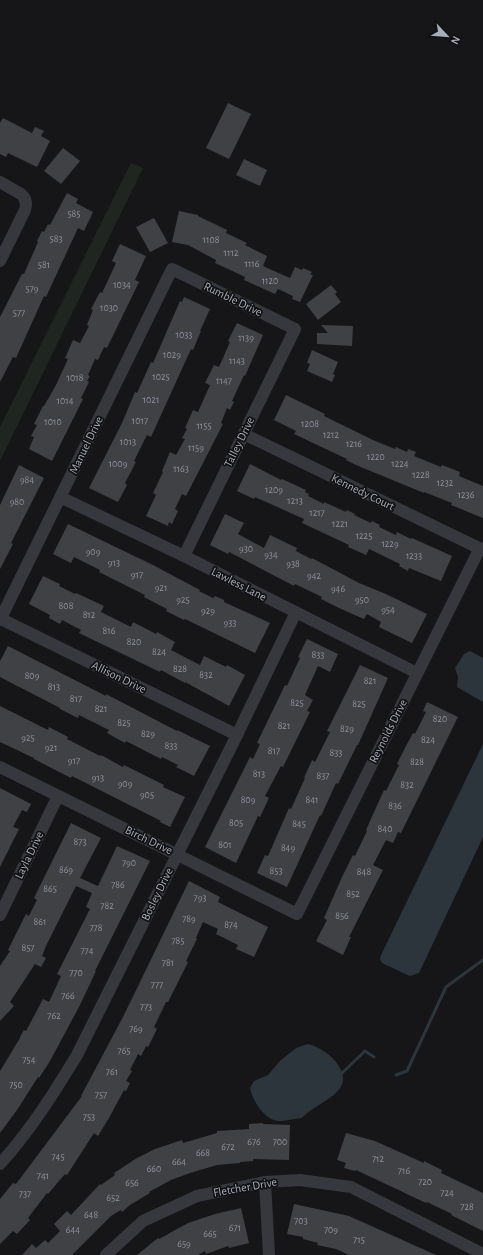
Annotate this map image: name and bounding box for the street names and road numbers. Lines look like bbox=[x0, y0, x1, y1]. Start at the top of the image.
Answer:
street label: Rumble Drive bbox=[202, 280, 264, 318]
street label: Manuel Drive bbox=[67, 414, 105, 476]
street label: Talley Drive bbox=[222, 415, 257, 469]
street label: Kennedy Court bbox=[329, 472, 397, 513]
street label: Lawless Lane bbox=[210, 565, 268, 603]
street label: Allison Drive bbox=[90, 659, 148, 695]
street label: Reynolds Drive bbox=[367, 697, 410, 765]
street label: Birch Drive bbox=[123, 823, 175, 857]
street label: Layla Drive bbox=[12, 829, 46, 881]
street label: Bosley Drive bbox=[139, 866, 176, 923]
street label: Fletcher Drive bbox=[212, 1175, 278, 1199]

